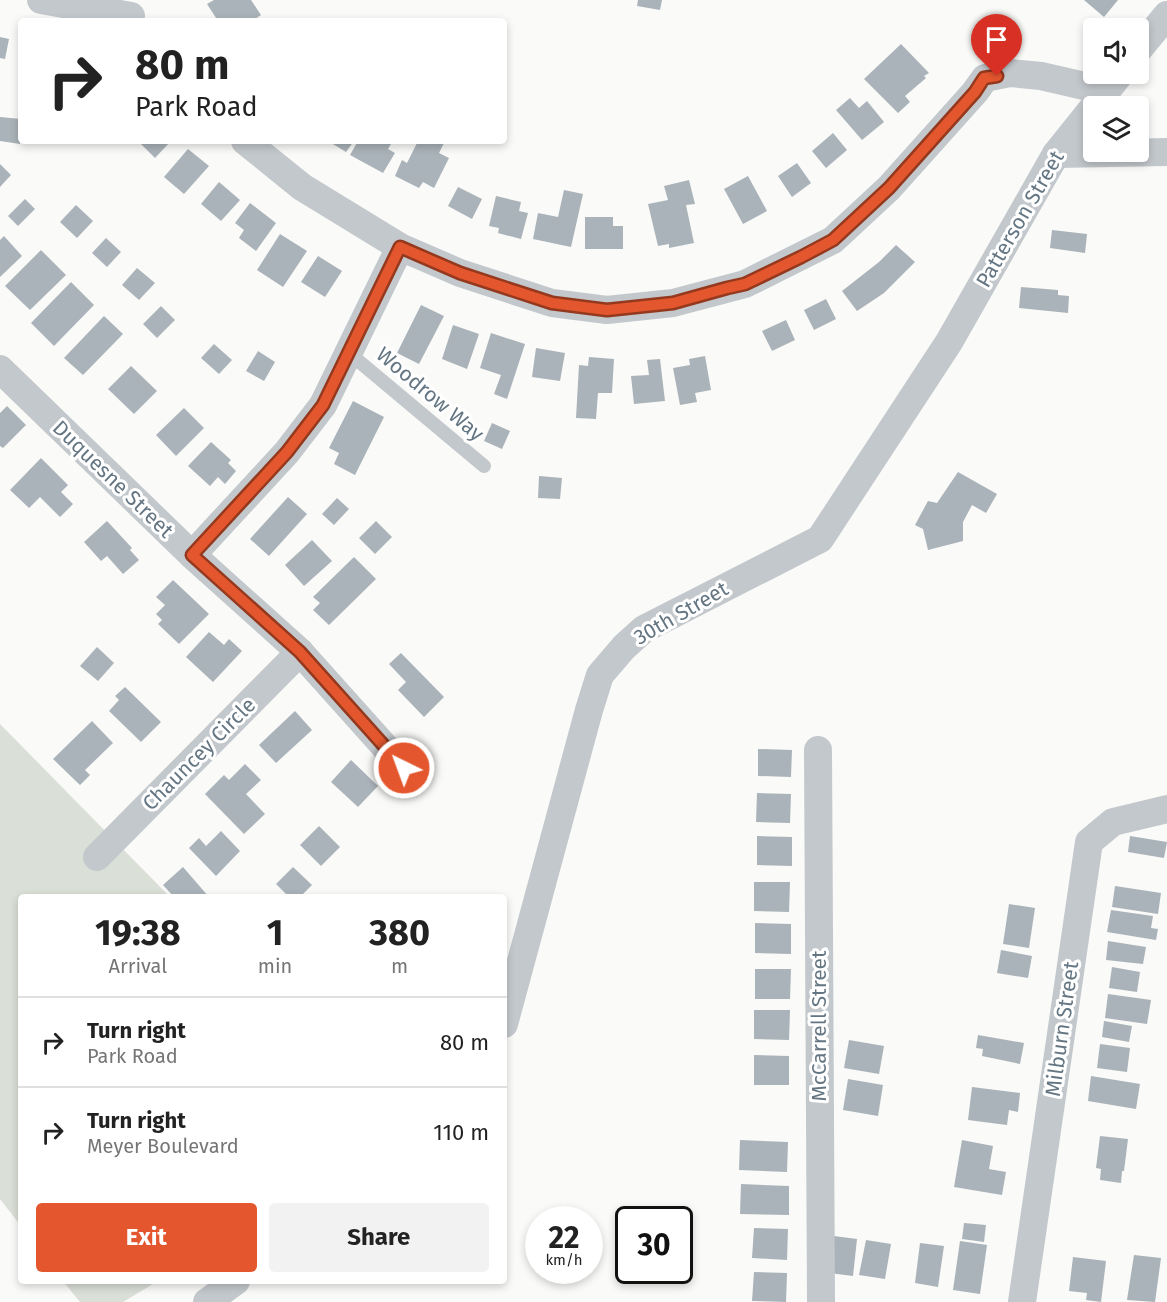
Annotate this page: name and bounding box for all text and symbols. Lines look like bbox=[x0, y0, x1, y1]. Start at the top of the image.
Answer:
pin bbox=[971, 14, 1022, 76]
map controls bbox=[1083, 18, 1149, 162]
button: sound bbox=[1083, 18, 1149, 84]
icon: arrive bbox=[980, 23, 1013, 56]
text: 80 m bbox=[135, 40, 229, 90]
icon: right bbox=[36, 42, 114, 120]
text: Park Road bbox=[135, 91, 258, 123]
button: layers bbox=[1083, 96, 1149, 162]
street label: Patterson Street bbox=[970, 146, 1070, 292]
street label: Woodrow Way bbox=[371, 341, 490, 447]
street label: Duquesne Street bbox=[47, 415, 179, 544]
street label: 30th Street bbox=[629, 575, 733, 650]
street label: Chauncey Circle bbox=[137, 692, 261, 816]
position arrow bbox=[372, 736, 436, 800]
text: 19:38 bbox=[95, 911, 181, 955]
text: 1 bbox=[267, 911, 283, 955]
text: 380 bbox=[369, 911, 430, 955]
street label: McCarrell Street bbox=[806, 950, 832, 1102]
text: Arrival bbox=[109, 954, 167, 978]
text: min bbox=[258, 954, 292, 978]
text: m bbox=[391, 954, 408, 978]
street label: Milburn Street bbox=[1040, 959, 1084, 1098]
text: Turn right bbox=[87, 1017, 186, 1044]
icon: right bbox=[36, 1026, 69, 1059]
text: 80 m bbox=[440, 1029, 489, 1056]
text: Park Road bbox=[87, 1044, 178, 1068]
text: Turn right bbox=[87, 1107, 186, 1134]
icon: right bbox=[36, 1116, 69, 1149]
text: 110 m bbox=[433, 1119, 489, 1146]
text: Meyer Boulevard bbox=[87, 1134, 239, 1158]
button: Exit bbox=[36, 1203, 257, 1272]
button: Share bbox=[269, 1203, 489, 1272]
speed limit sign: 30 bbox=[615, 1206, 693, 1284]
text: 22 bbox=[548, 1220, 580, 1256]
text: km/h bbox=[545, 1251, 583, 1269]

